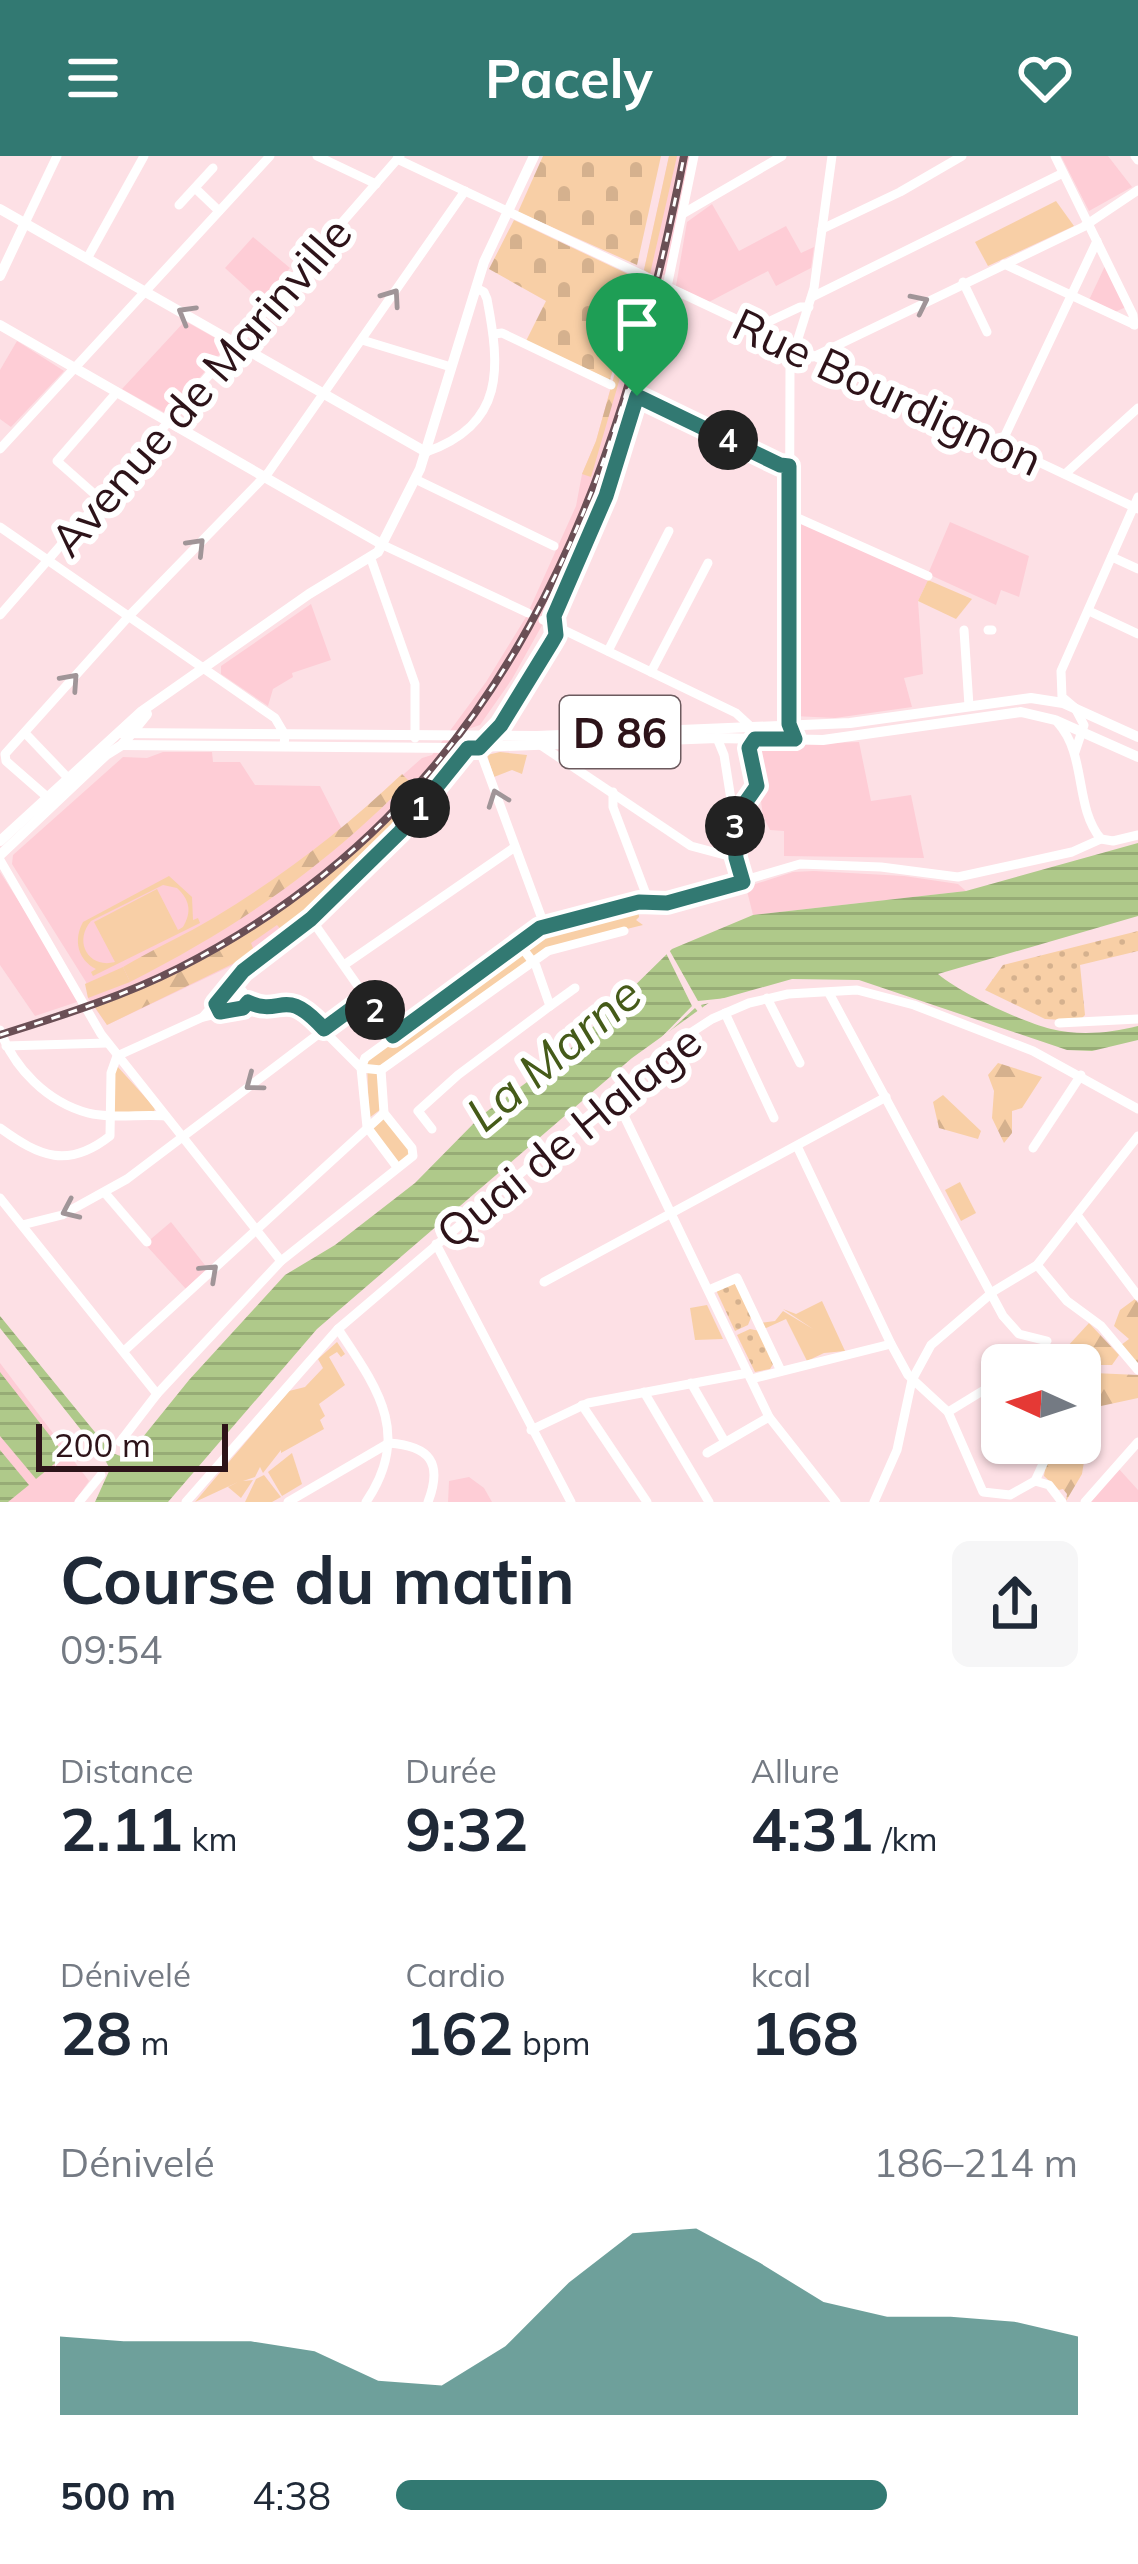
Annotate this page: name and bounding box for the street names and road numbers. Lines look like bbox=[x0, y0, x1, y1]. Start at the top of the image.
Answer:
street label: Avenue de Marinville bbox=[37, 205, 363, 567]
street label: Rue Bourdignon bbox=[724, 295, 1052, 487]
road number: D 86 bbox=[560, 696, 680, 768]
street label: Quai de Halage bbox=[424, 1012, 712, 1260]

